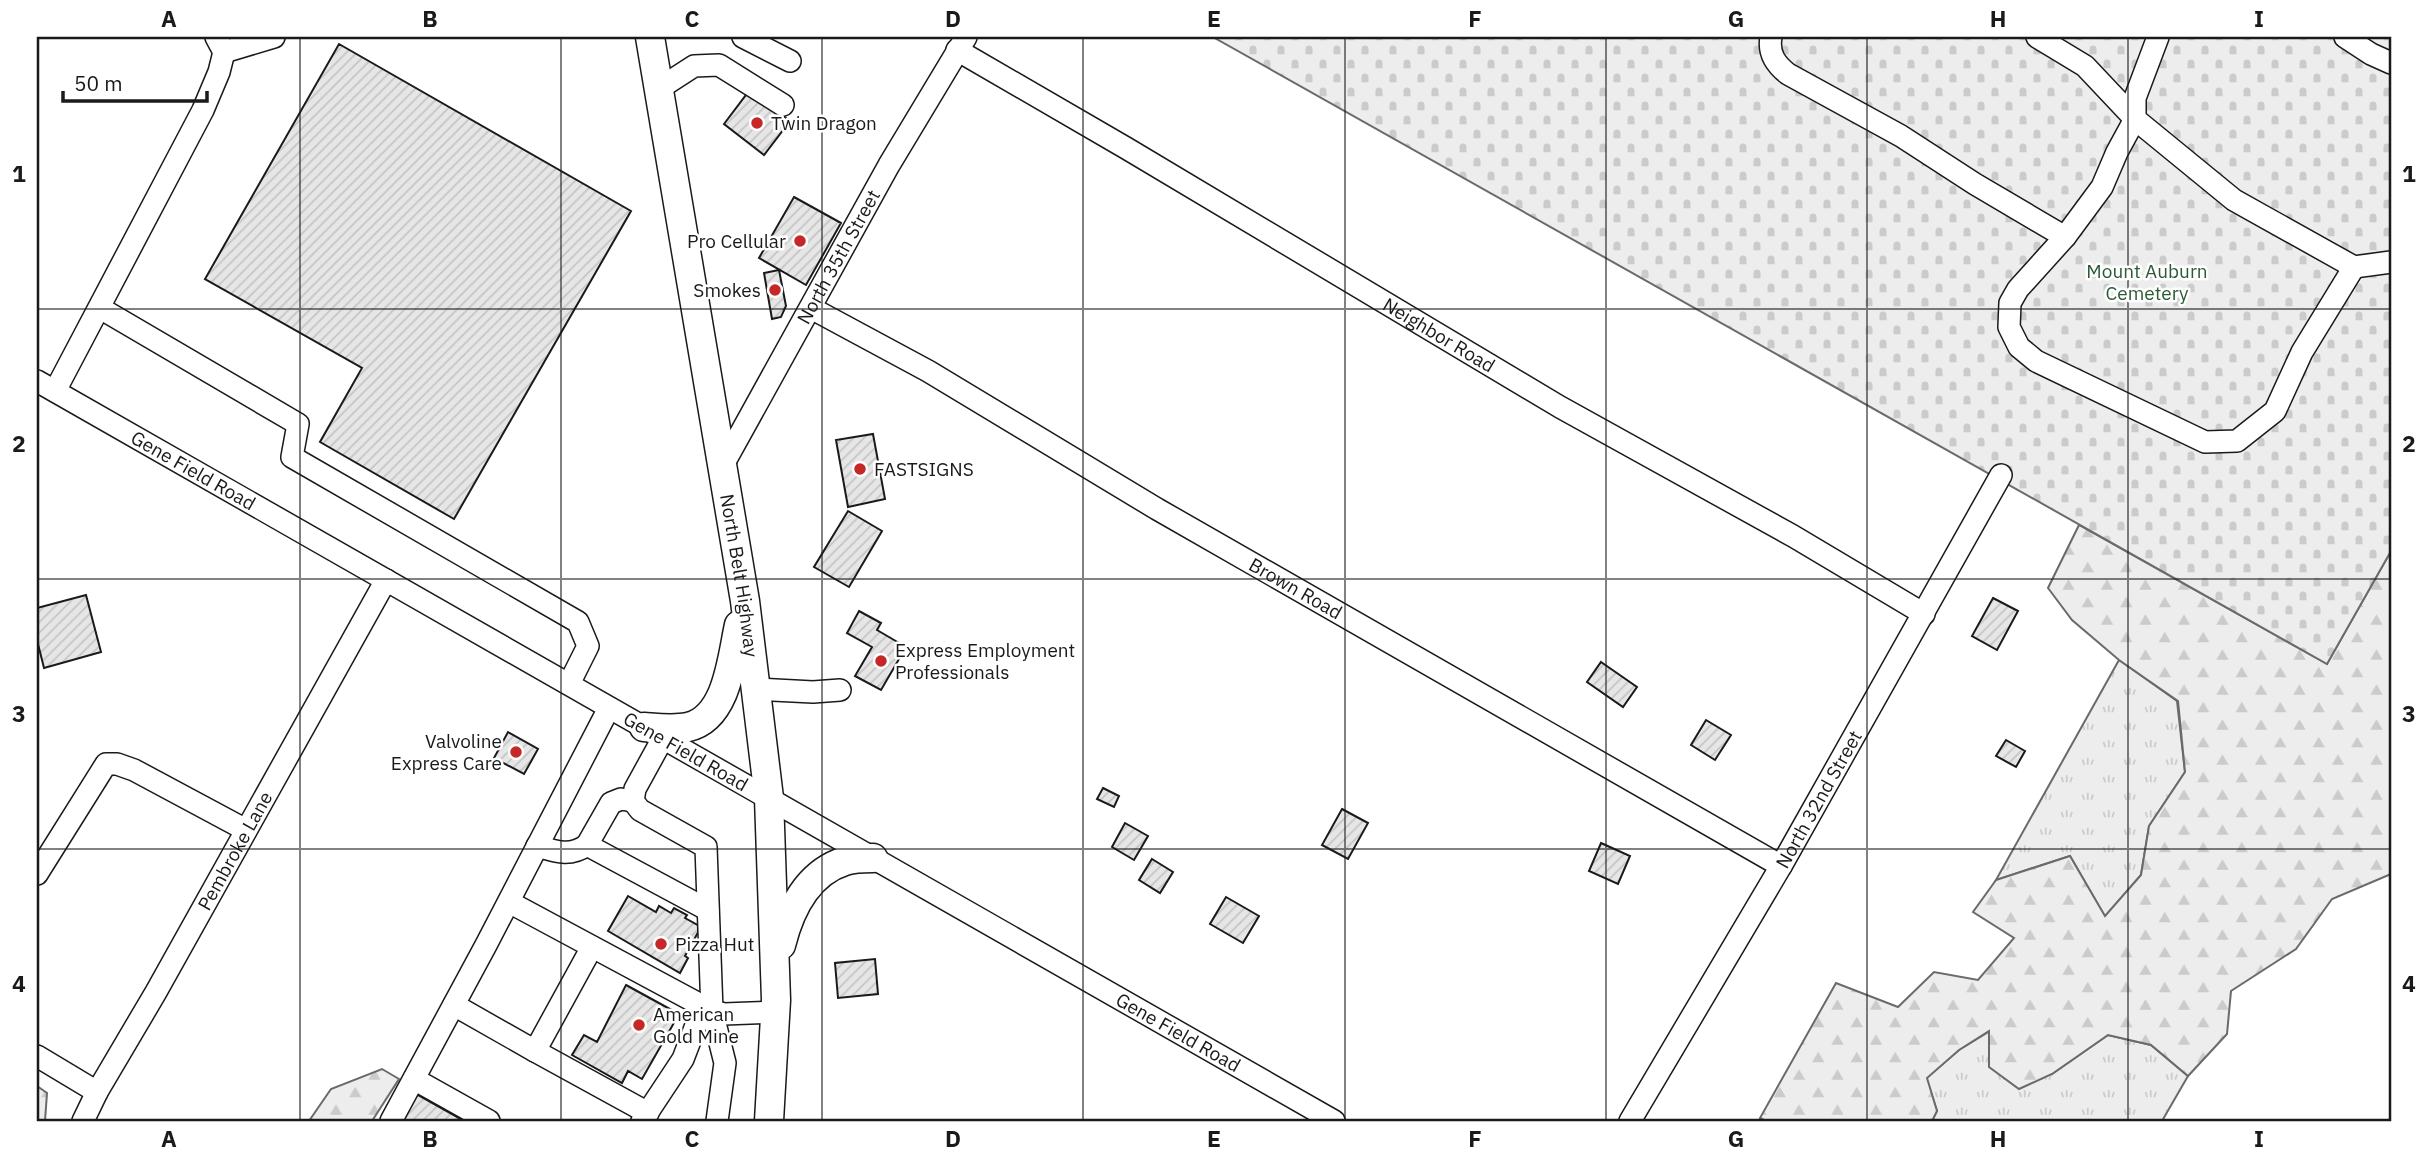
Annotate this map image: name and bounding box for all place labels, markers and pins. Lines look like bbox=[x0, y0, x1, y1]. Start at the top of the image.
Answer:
place label: Twin Dragon bbox=[771, 111, 877, 135]
marker: Twin Dragon bbox=[749, 115, 765, 131]
place label: Pro Cellular bbox=[687, 229, 786, 253]
marker: Pro Cellular bbox=[792, 233, 808, 249]
place label: Smokes bbox=[693, 278, 761, 302]
marker: Smokes bbox=[767, 282, 783, 298]
place label: FASTSIGNS bbox=[874, 457, 974, 481]
marker: FASTSIGNS bbox=[852, 461, 868, 477]
place label: Express Employment Professionals bbox=[895, 638, 1075, 684]
marker: Express Employment Professionals bbox=[873, 653, 889, 669]
place label: Valvoline Express Care bbox=[391, 729, 502, 775]
marker: Valvoline Express Care bbox=[508, 744, 524, 760]
place label: Pizza Hut bbox=[675, 932, 754, 956]
marker: Pizza Hut bbox=[653, 936, 669, 952]
place label: American Gold Mine bbox=[653, 1002, 739, 1048]
marker: American Gold Mine bbox=[631, 1017, 647, 1033]

